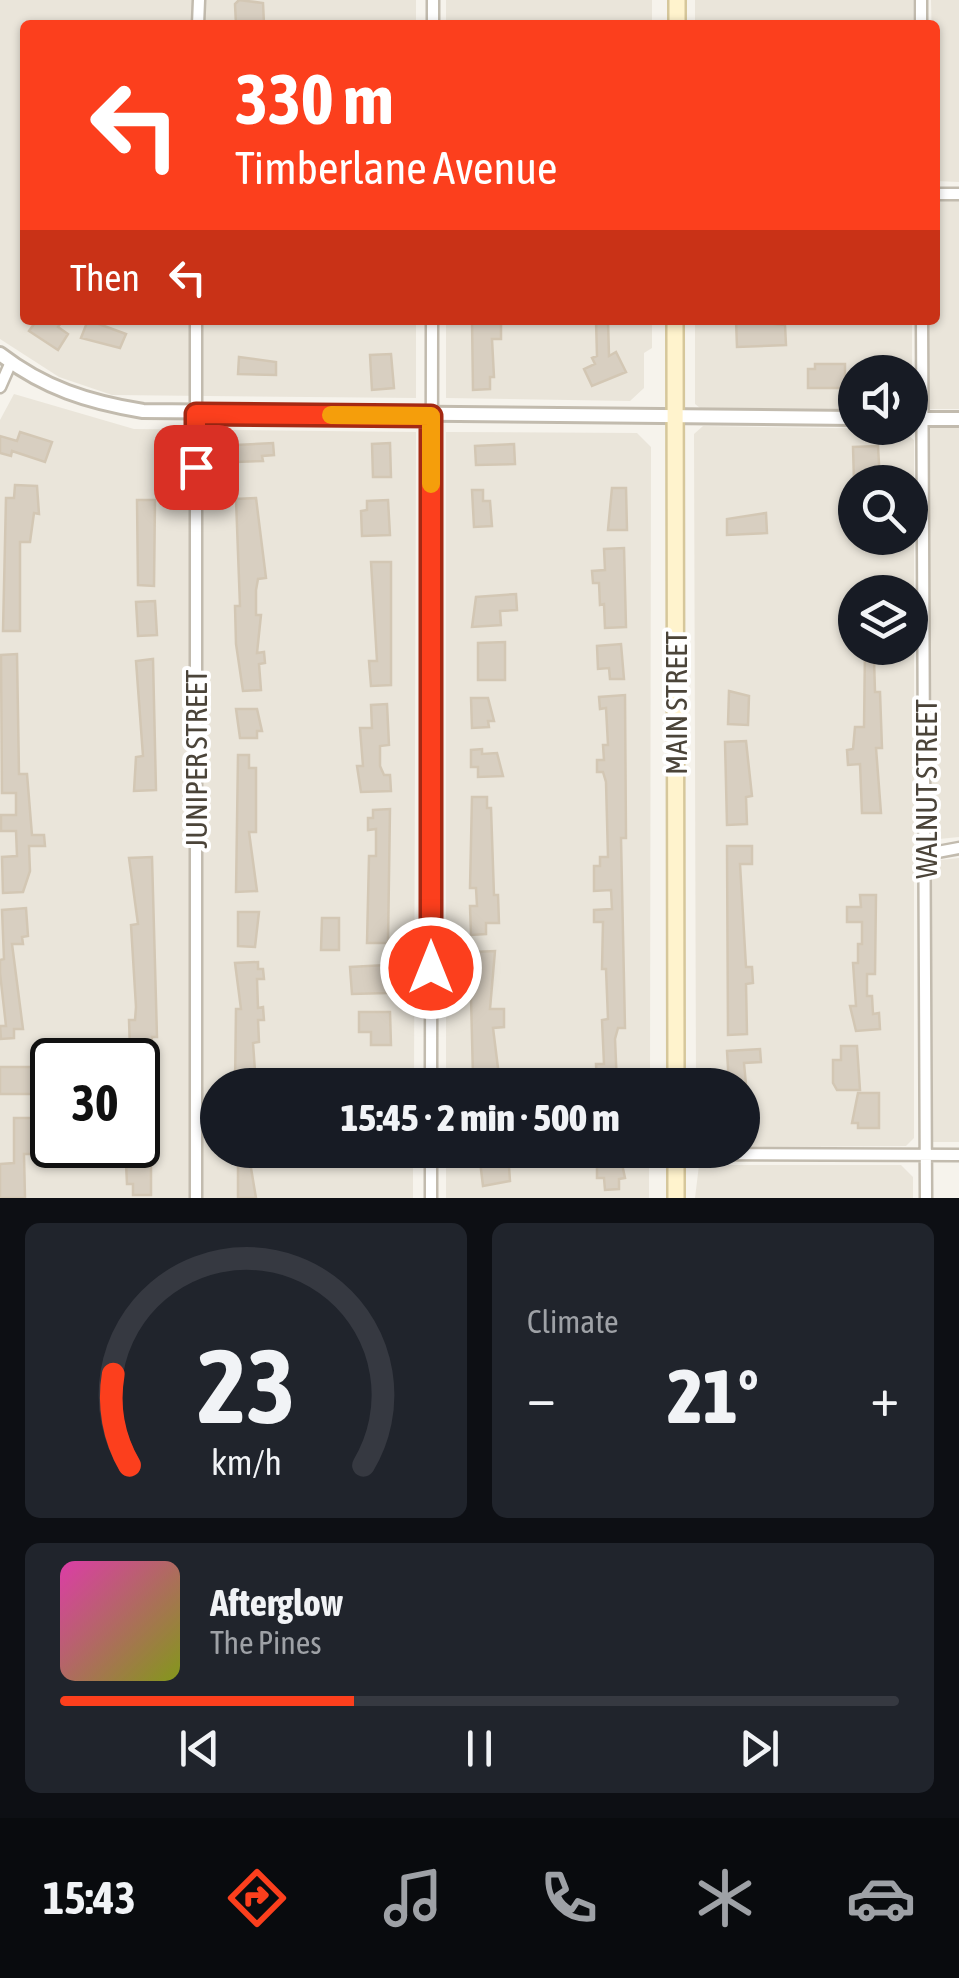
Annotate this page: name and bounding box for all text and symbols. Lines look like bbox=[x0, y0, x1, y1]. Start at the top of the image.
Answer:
text: 330 m bbox=[235, 59, 394, 139]
icon: left bbox=[70, 60, 200, 190]
text: Timberlane Avenue bbox=[235, 142, 557, 194]
icon: left bbox=[160, 250, 215, 305]
text: Then bbox=[70, 256, 140, 299]
map controls bbox=[838, 355, 928, 665]
button: sound bbox=[838, 355, 928, 445]
pin bbox=[154, 425, 239, 510]
icon: arrive bbox=[169, 440, 224, 495]
button: search bbox=[838, 465, 928, 555]
button: layers bbox=[838, 575, 928, 665]
street label: MAIN STREET bbox=[659, 631, 693, 775]
street label: JUNIPER STREET bbox=[179, 670, 213, 848]
street label: WALNUT STREET bbox=[909, 699, 943, 879]
position arrow bbox=[379, 916, 483, 1020]
speed limit sign: 30 bbox=[30, 1038, 160, 1168]
text: 15:45 · 2 min · 500 m bbox=[340, 1096, 620, 1139]
text: Climate bbox=[527, 1303, 619, 1340]
text: 23 bbox=[197, 1326, 295, 1445]
text: 21° bbox=[667, 1353, 759, 1439]
text: − bbox=[527, 1365, 556, 1428]
text: + bbox=[870, 1365, 899, 1428]
text: km/h bbox=[211, 1442, 281, 1483]
text: Afterglow bbox=[210, 1581, 343, 1624]
text: The Pines bbox=[210, 1624, 322, 1661]
icon: previous bbox=[172, 1721, 227, 1776]
icon: pause bbox=[452, 1721, 507, 1776]
icon: next bbox=[732, 1721, 787, 1776]
icon: directions bbox=[222, 1863, 292, 1933]
icon: music bbox=[378, 1863, 448, 1933]
icon: phone bbox=[534, 1863, 604, 1933]
icon: climate bbox=[690, 1863, 760, 1933]
icon: car bbox=[846, 1863, 916, 1933]
text: 15:43 bbox=[43, 1872, 136, 1924]

